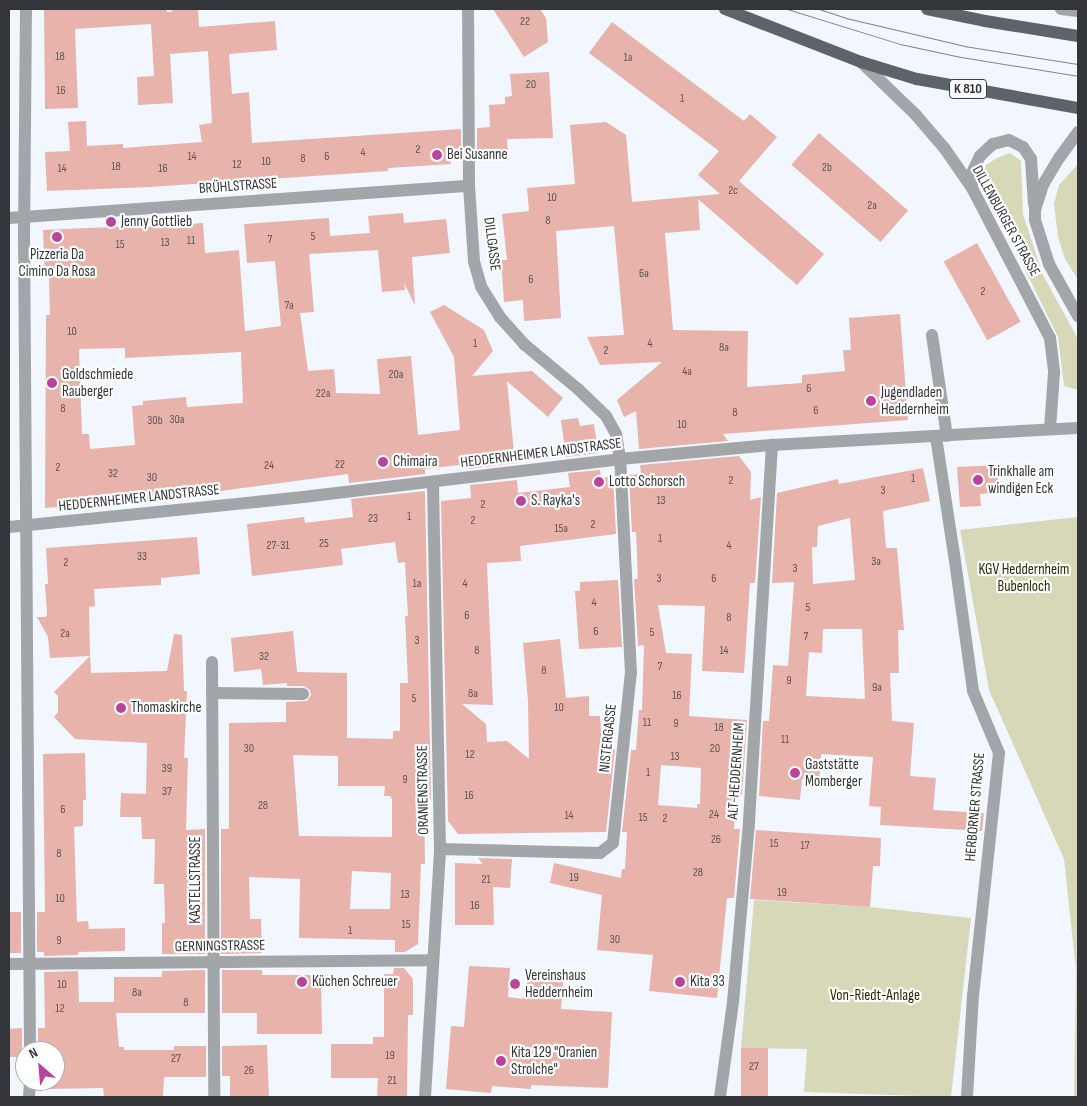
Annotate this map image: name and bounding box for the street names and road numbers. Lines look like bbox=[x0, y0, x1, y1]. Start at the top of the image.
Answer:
road number: K 810 bbox=[948, 78, 988, 100]
street label: DILLENBURGER STRASSE bbox=[968, 163, 1044, 279]
street label: BRÜHLSTRASSE bbox=[198, 174, 278, 198]
street label: DILLGASSE bbox=[480, 216, 504, 272]
street label: HEDDERNHEIMER LANDSTRASSE bbox=[459, 434, 623, 472]
street label: HEDDERNHEIMER LANDSTRASSE bbox=[57, 481, 221, 515]
street label: NISTERGASSE bbox=[595, 703, 621, 773]
street label: ALT-HEDDERNHEIM bbox=[724, 722, 748, 820]
street label: ORANIENSTRASSE bbox=[413, 745, 433, 835]
street label: HERBORNER STRASSE bbox=[961, 752, 989, 862]
street label: KASTELLSTRASSE bbox=[187, 836, 205, 924]
street label: GERNINGSTRASSE bbox=[174, 936, 266, 956]

